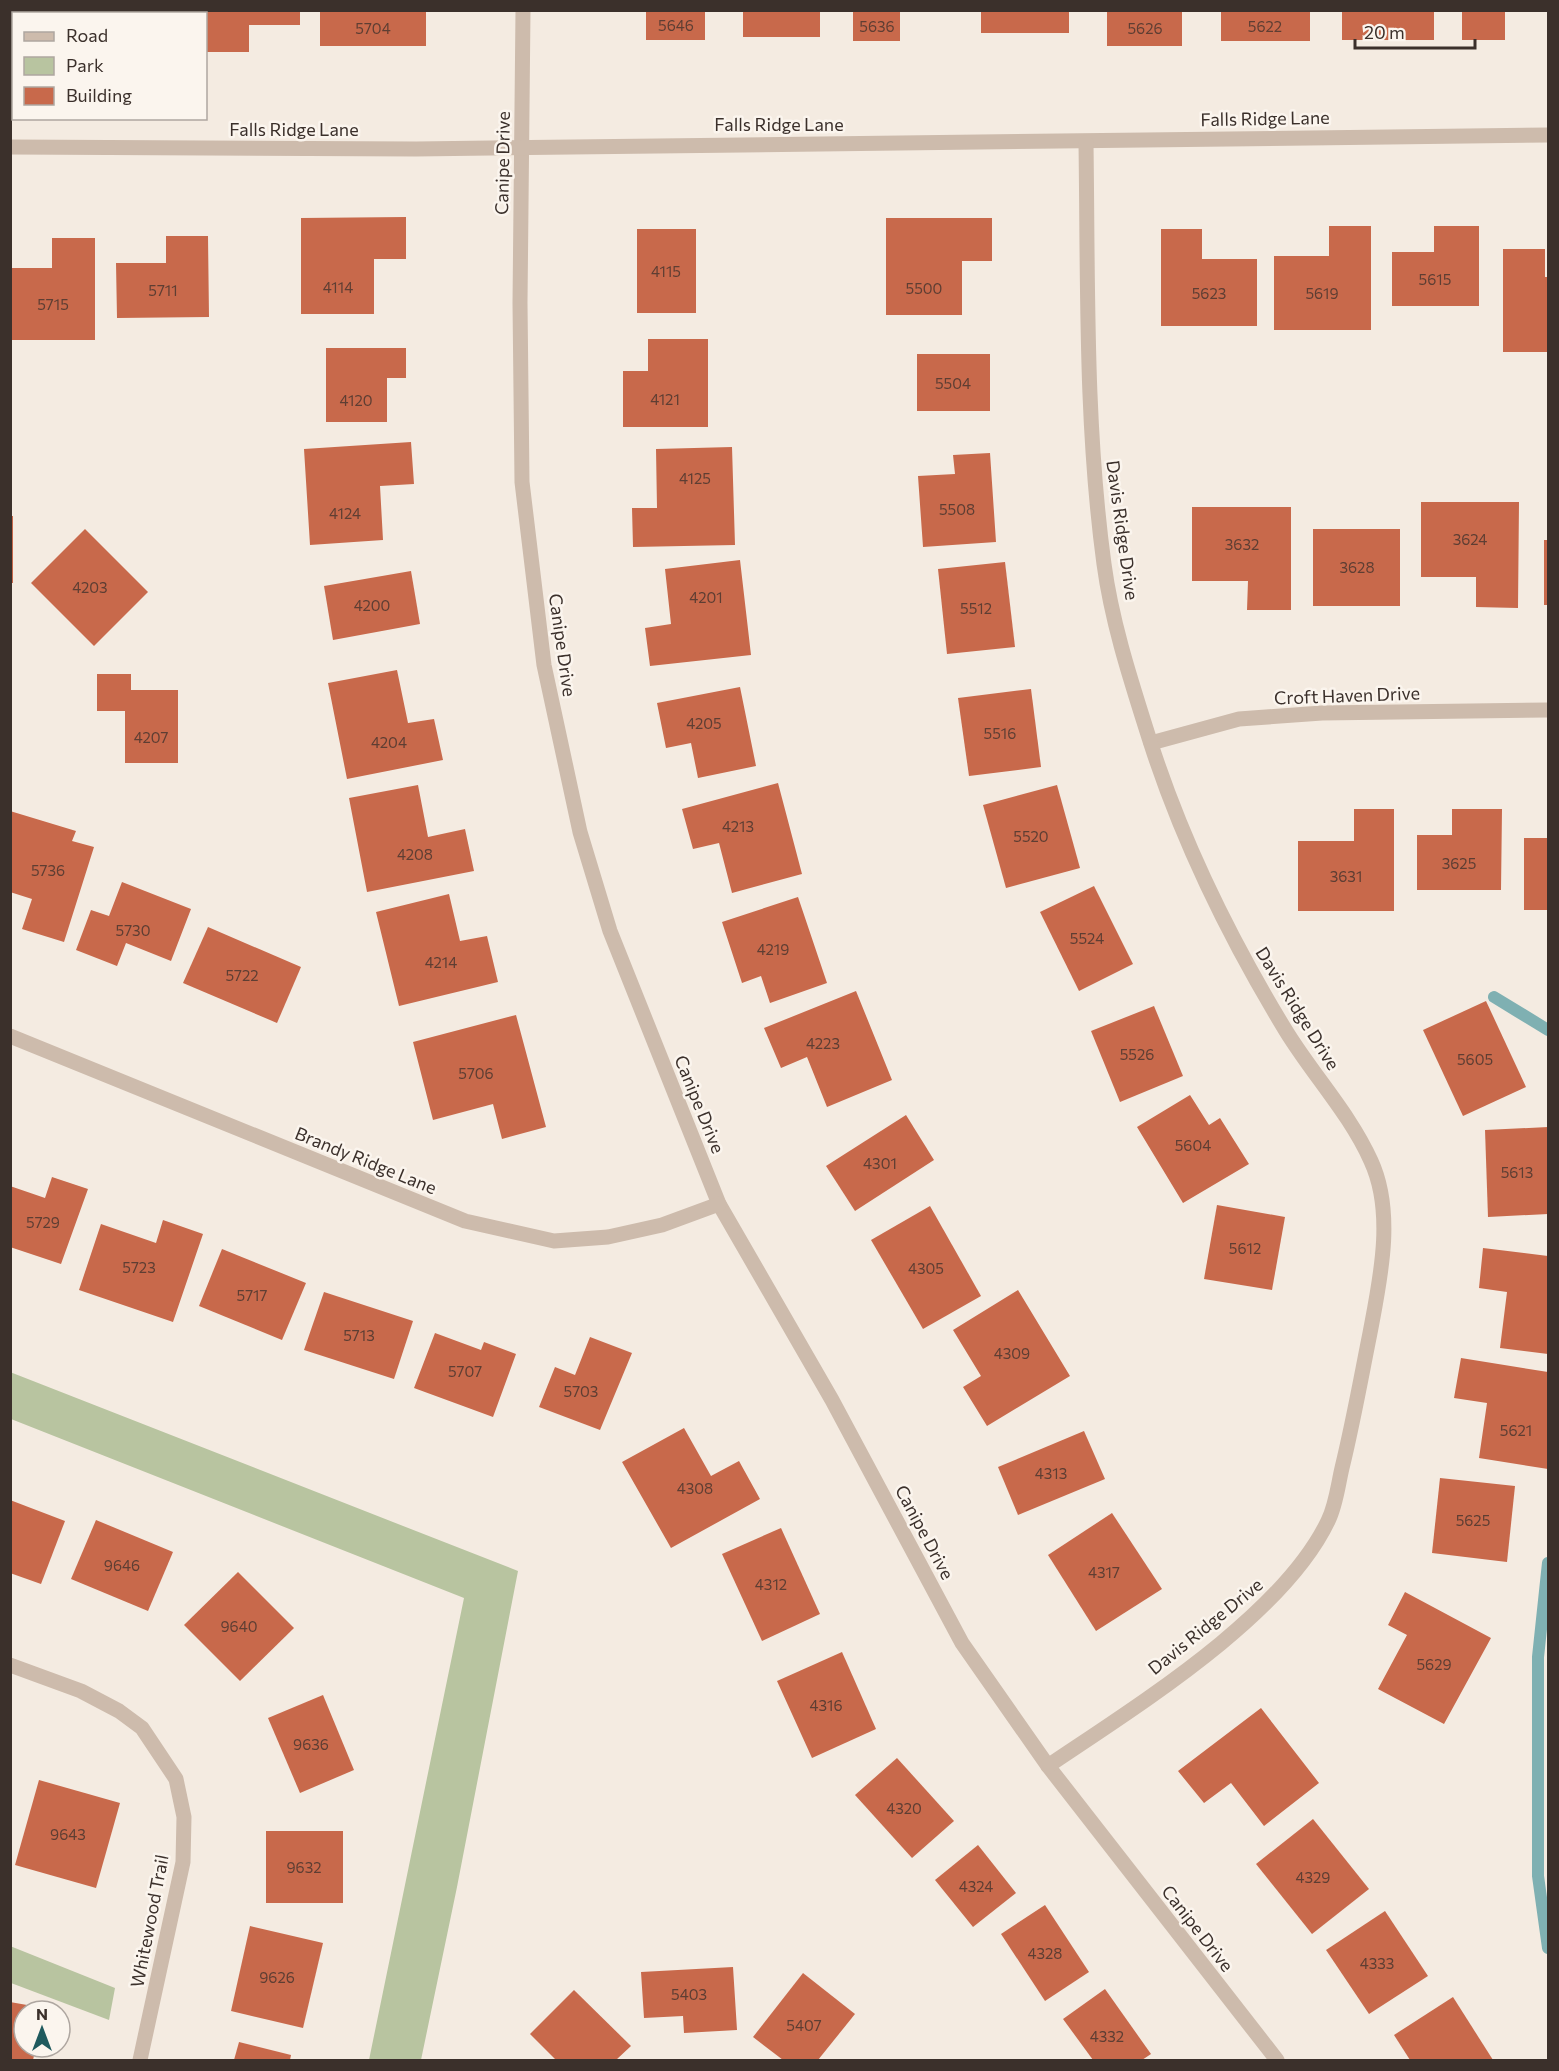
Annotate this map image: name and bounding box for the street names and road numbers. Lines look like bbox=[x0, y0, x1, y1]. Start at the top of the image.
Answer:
street label: Falls Ridge Lane bbox=[1200, 106, 1330, 130]
street label: Canipe Drive bbox=[490, 111, 514, 215]
street label: Falls Ridge Lane bbox=[714, 113, 844, 135]
street label: Falls Ridge Lane bbox=[229, 118, 359, 140]
street label: Davis Ridge Drive bbox=[1102, 459, 1144, 601]
street label: Canipe Drive bbox=[545, 592, 581, 698]
street label: Croft Haven Drive bbox=[1274, 681, 1420, 709]
street label: Davis Ridge Drive bbox=[1251, 942, 1345, 1074]
street label: Canipe Drive bbox=[670, 1052, 730, 1156]
street label: Brandy Ridge Lane bbox=[292, 1122, 440, 1198]
street label: Canipe Drive bbox=[891, 1481, 959, 1583]
street label: Davis Ridge Drive bbox=[1143, 1573, 1267, 1679]
street label: Whitewood Trail bbox=[125, 1853, 173, 1989]
street label: Canipe Drive bbox=[1157, 1880, 1239, 1976]

